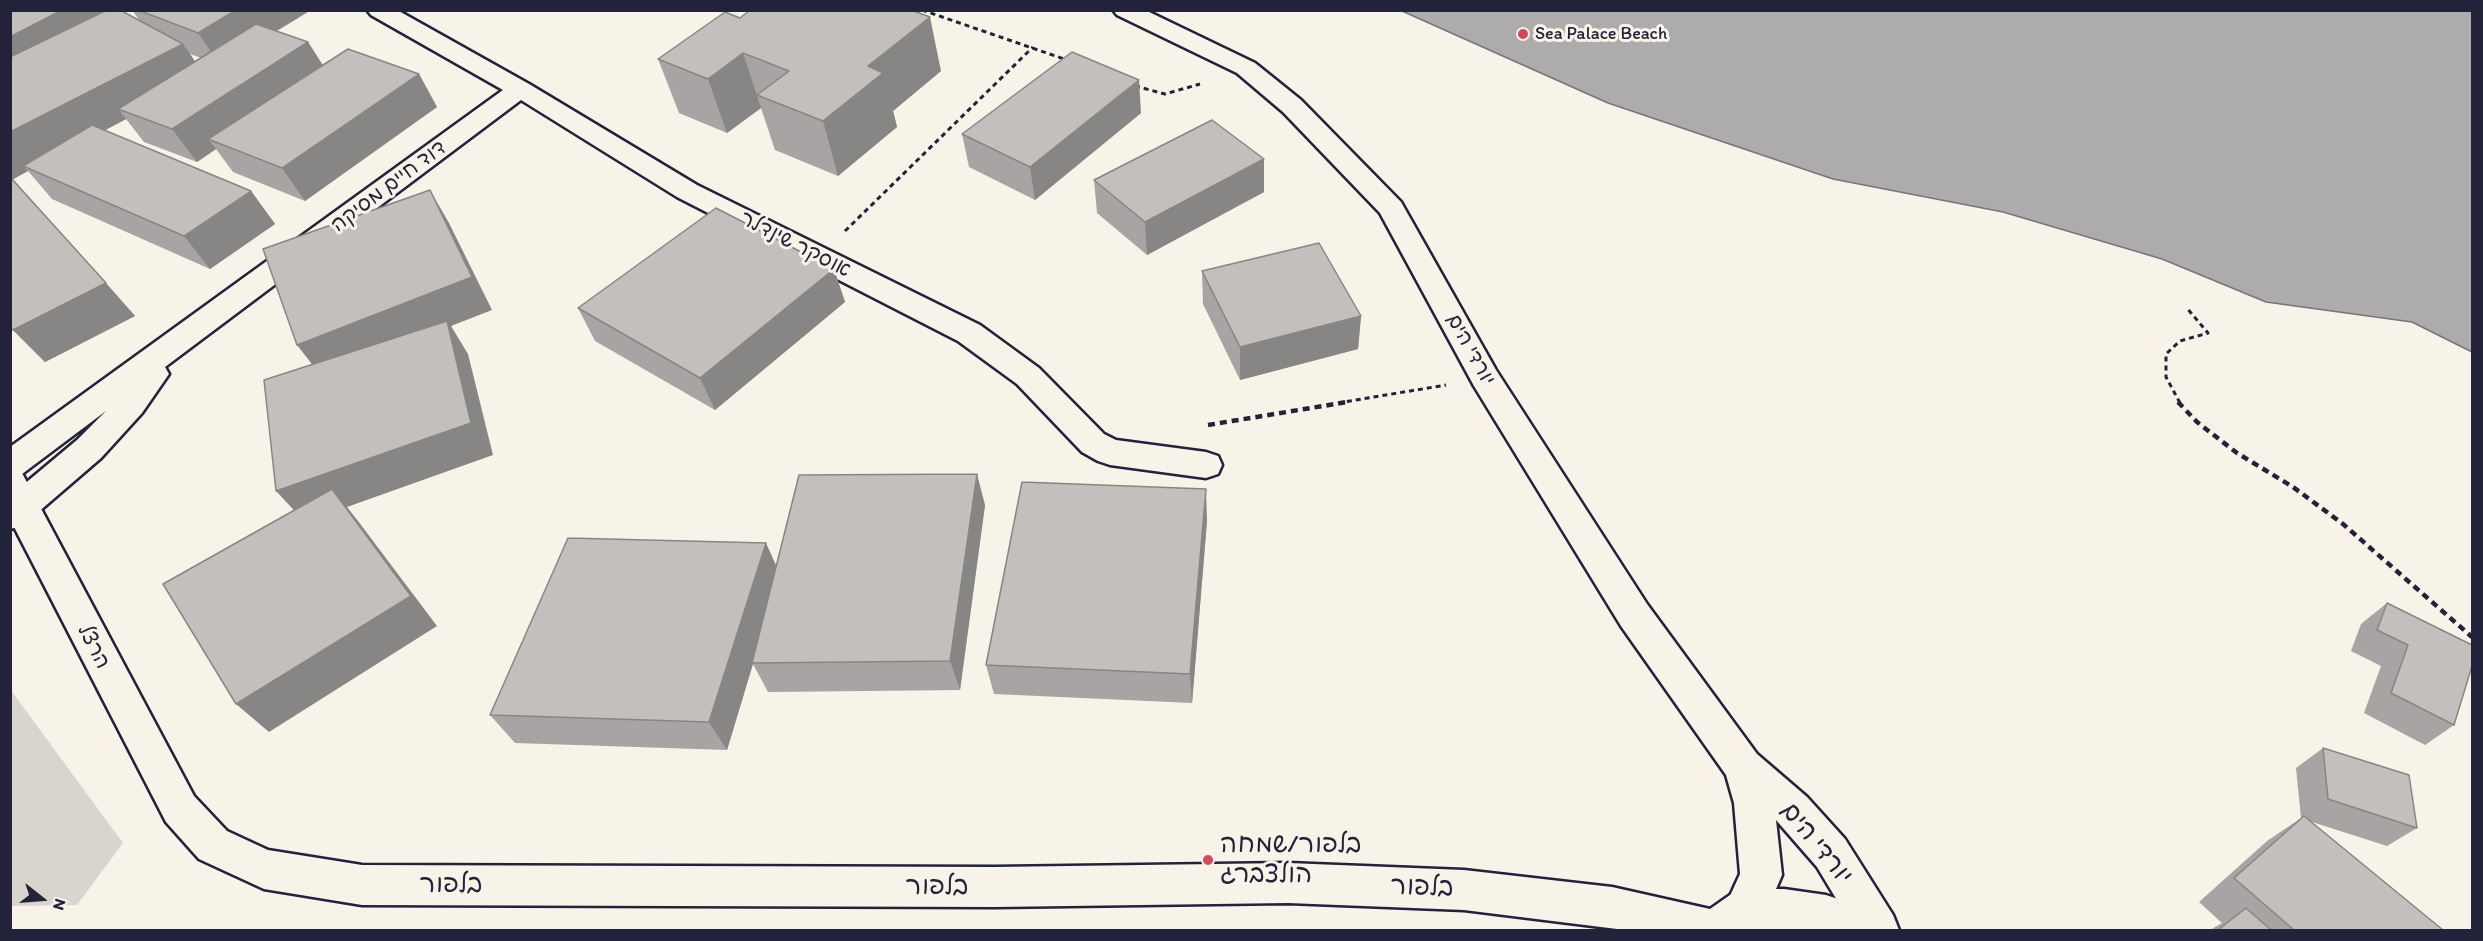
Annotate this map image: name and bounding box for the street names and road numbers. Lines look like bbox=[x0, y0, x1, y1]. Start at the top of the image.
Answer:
street label: דוד חיים מסיקה bbox=[327, 136, 451, 238]
street label: אוסקר שינדלר bbox=[735, 206, 855, 284]
street label: יורדי הים bbox=[1440, 310, 1500, 390]
street label: הרצל bbox=[71, 621, 115, 673]
street label: יורדי הים bbox=[1773, 796, 1859, 892]
street label: בלפור bbox=[419, 869, 483, 901]
street label: בלפור bbox=[905, 871, 969, 903]
street label: בלפור bbox=[1390, 871, 1454, 905]

